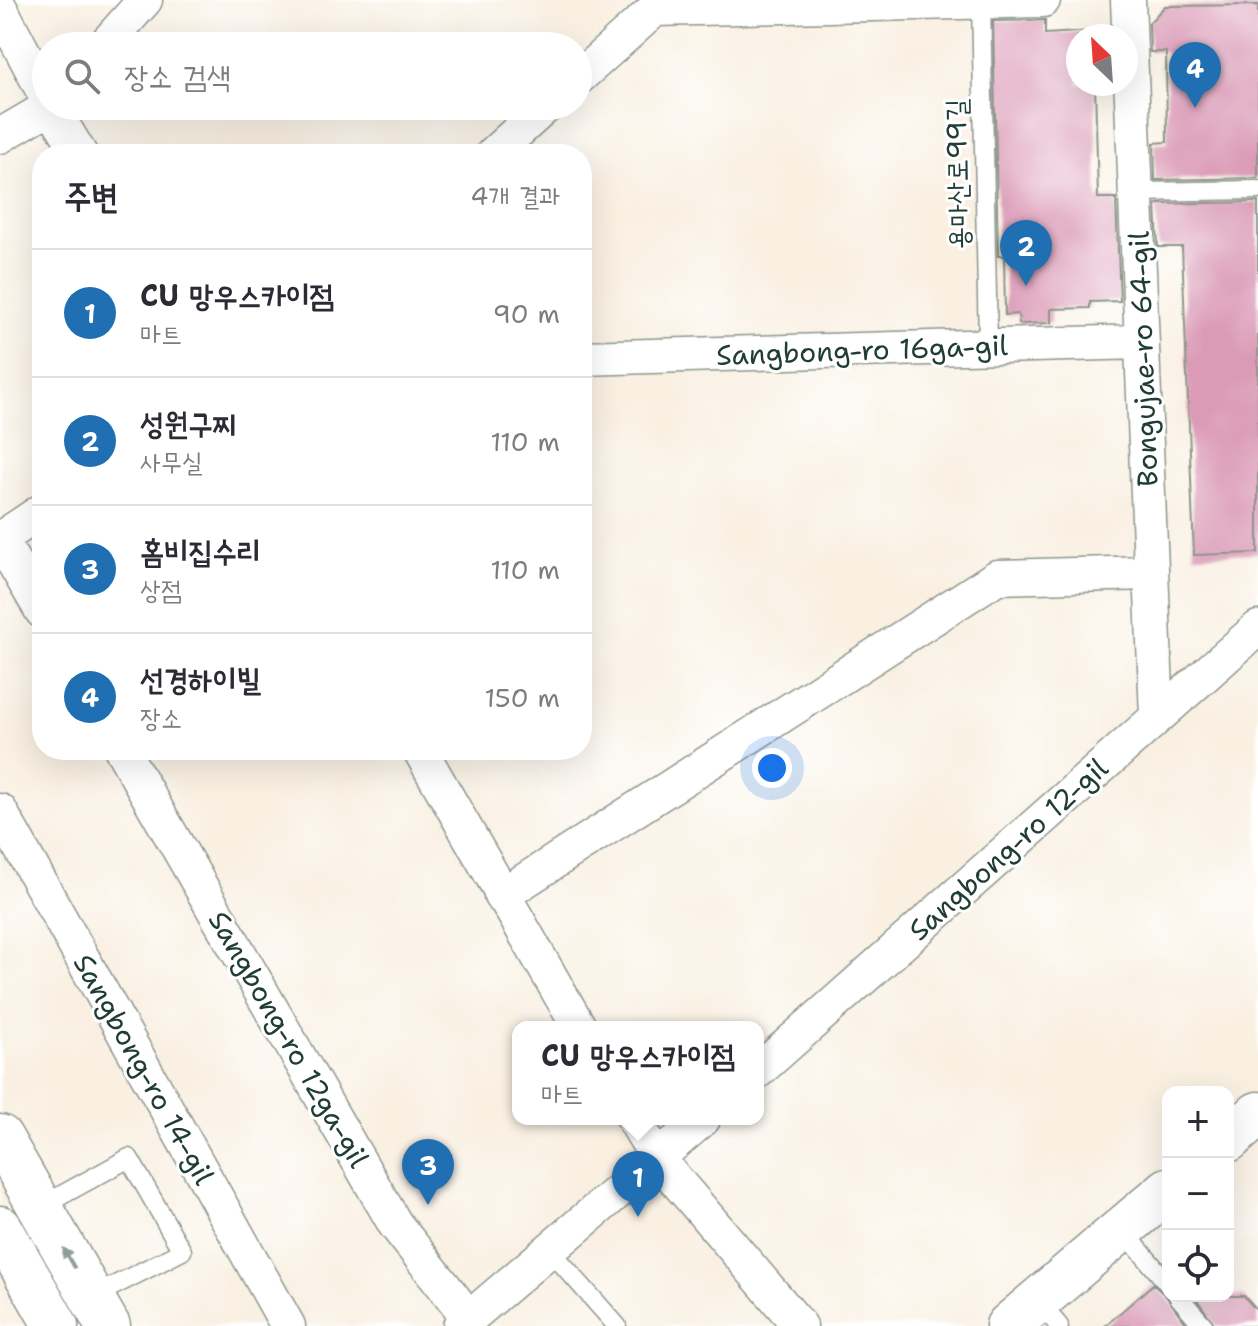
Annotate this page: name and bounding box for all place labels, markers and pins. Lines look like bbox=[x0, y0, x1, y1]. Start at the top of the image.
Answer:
pin: 4 bbox=[1169, 42, 1221, 108]
pin: 2 bbox=[1000, 220, 1052, 286]
pin: 3 bbox=[402, 1139, 454, 1205]
pin: 1 bbox=[612, 1151, 664, 1217]

